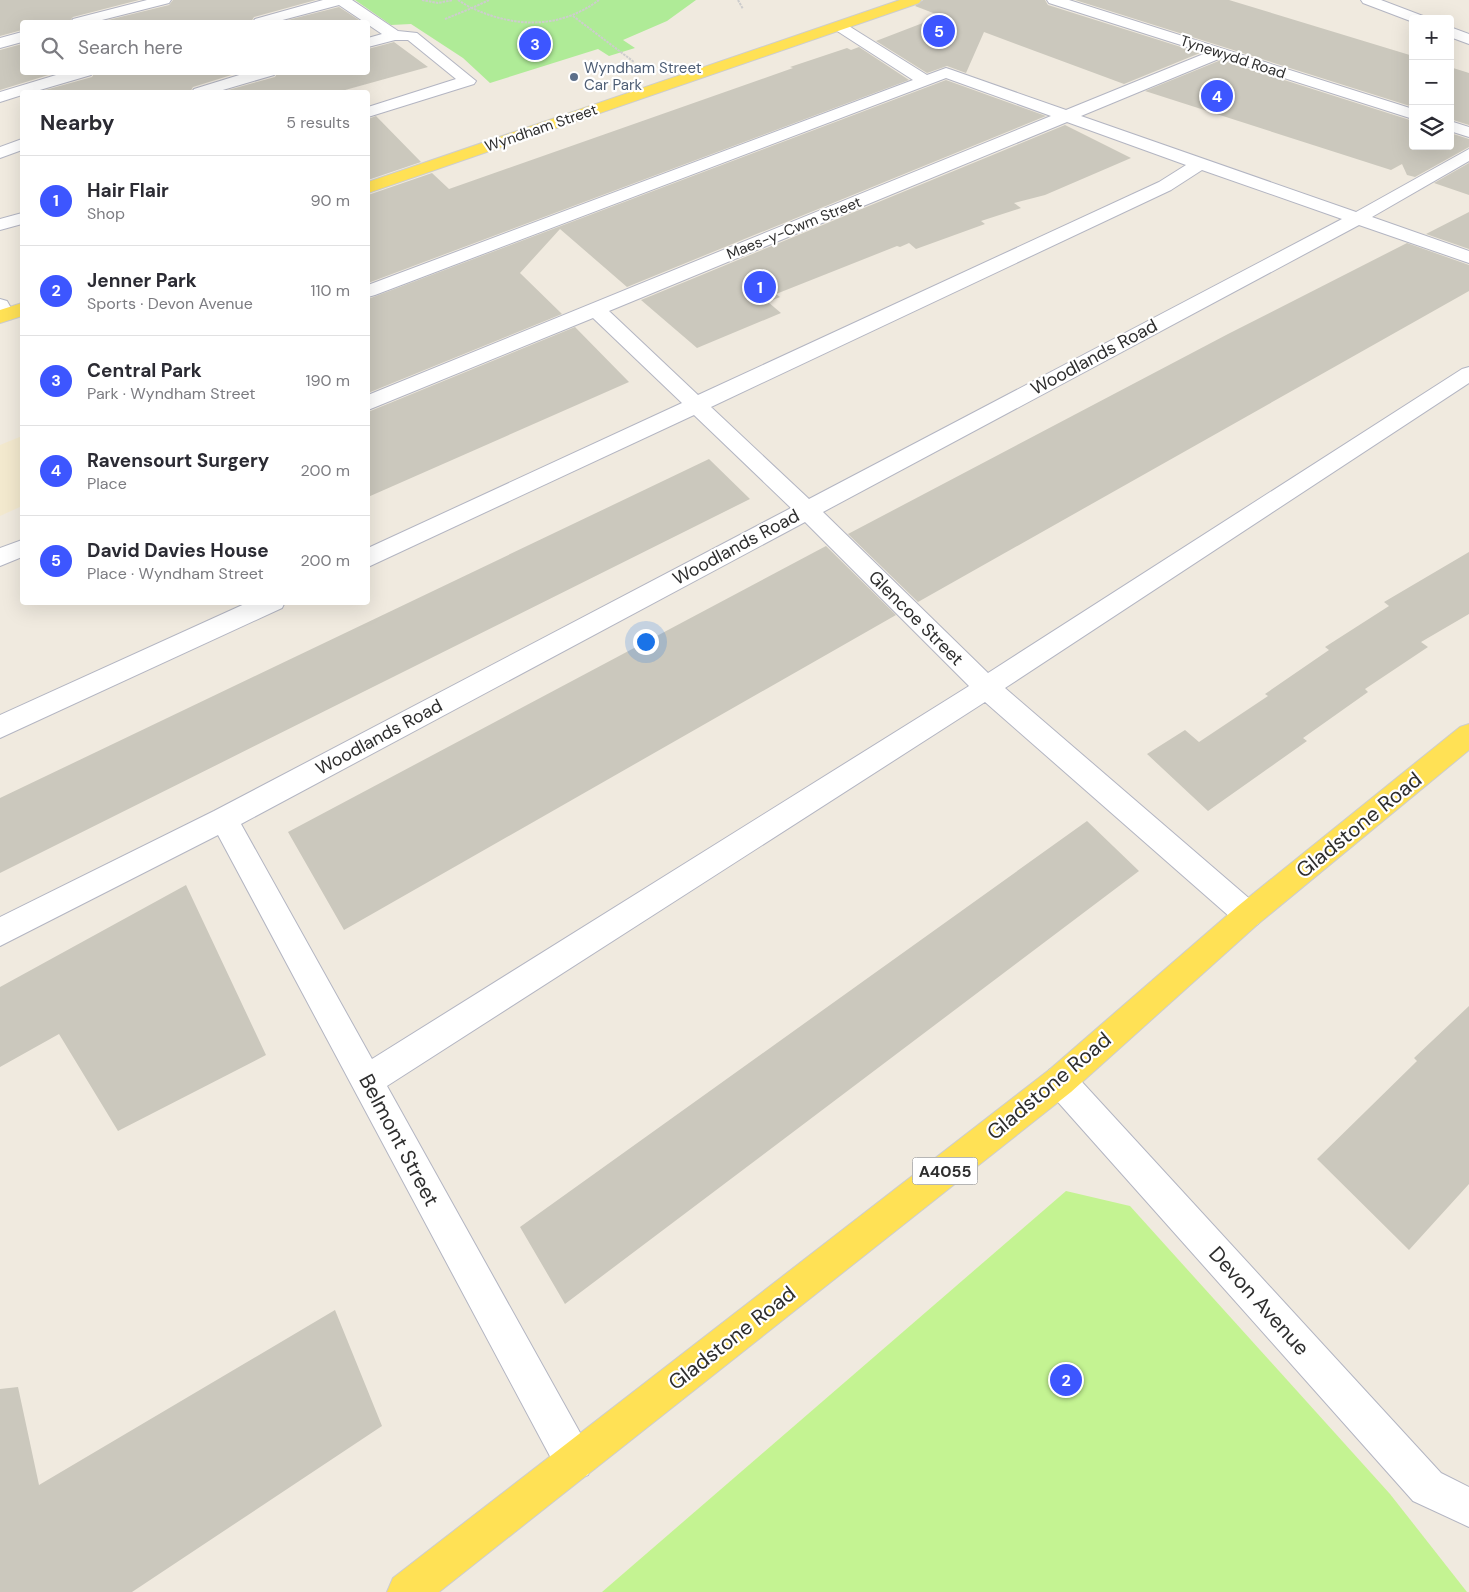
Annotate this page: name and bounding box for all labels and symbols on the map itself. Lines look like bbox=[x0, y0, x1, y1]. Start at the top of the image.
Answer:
pin: 5 bbox=[923, 12, 955, 50]
pin: 3 bbox=[519, 25, 551, 63]
street label: Tynewydd Road bbox=[1178, 31, 1288, 83]
place label: Wyndham Street Car Park bbox=[584, 58, 702, 95]
marker: Wyndham Street Car Park bbox=[568, 71, 580, 83]
pin: 4 bbox=[1201, 77, 1233, 115]
street label: Wyndham Street bbox=[482, 99, 600, 157]
street label: Maes-y-Cwm Street bbox=[724, 192, 864, 264]
pin: 1 bbox=[744, 268, 776, 306]
street label: Woodlands Road bbox=[1026, 313, 1162, 401]
street label: Woodlands Road bbox=[668, 503, 804, 591]
street label: Glencoe Street bbox=[863, 565, 969, 671]
your location bbox=[633, 629, 659, 655]
street label: Woodlands Road bbox=[311, 693, 447, 781]
street label: Gladstone Road bbox=[1290, 766, 1428, 884]
street label: Gladstone Road bbox=[981, 1026, 1117, 1146]
street label: Belmont Street bbox=[352, 1069, 446, 1211]
road number: A4055 bbox=[912, 1158, 978, 1184]
street label: Devon Avenue bbox=[1202, 1240, 1316, 1362]
street label: Gladstone Road bbox=[663, 1280, 801, 1396]
pin: 2 bbox=[1050, 1361, 1082, 1399]

